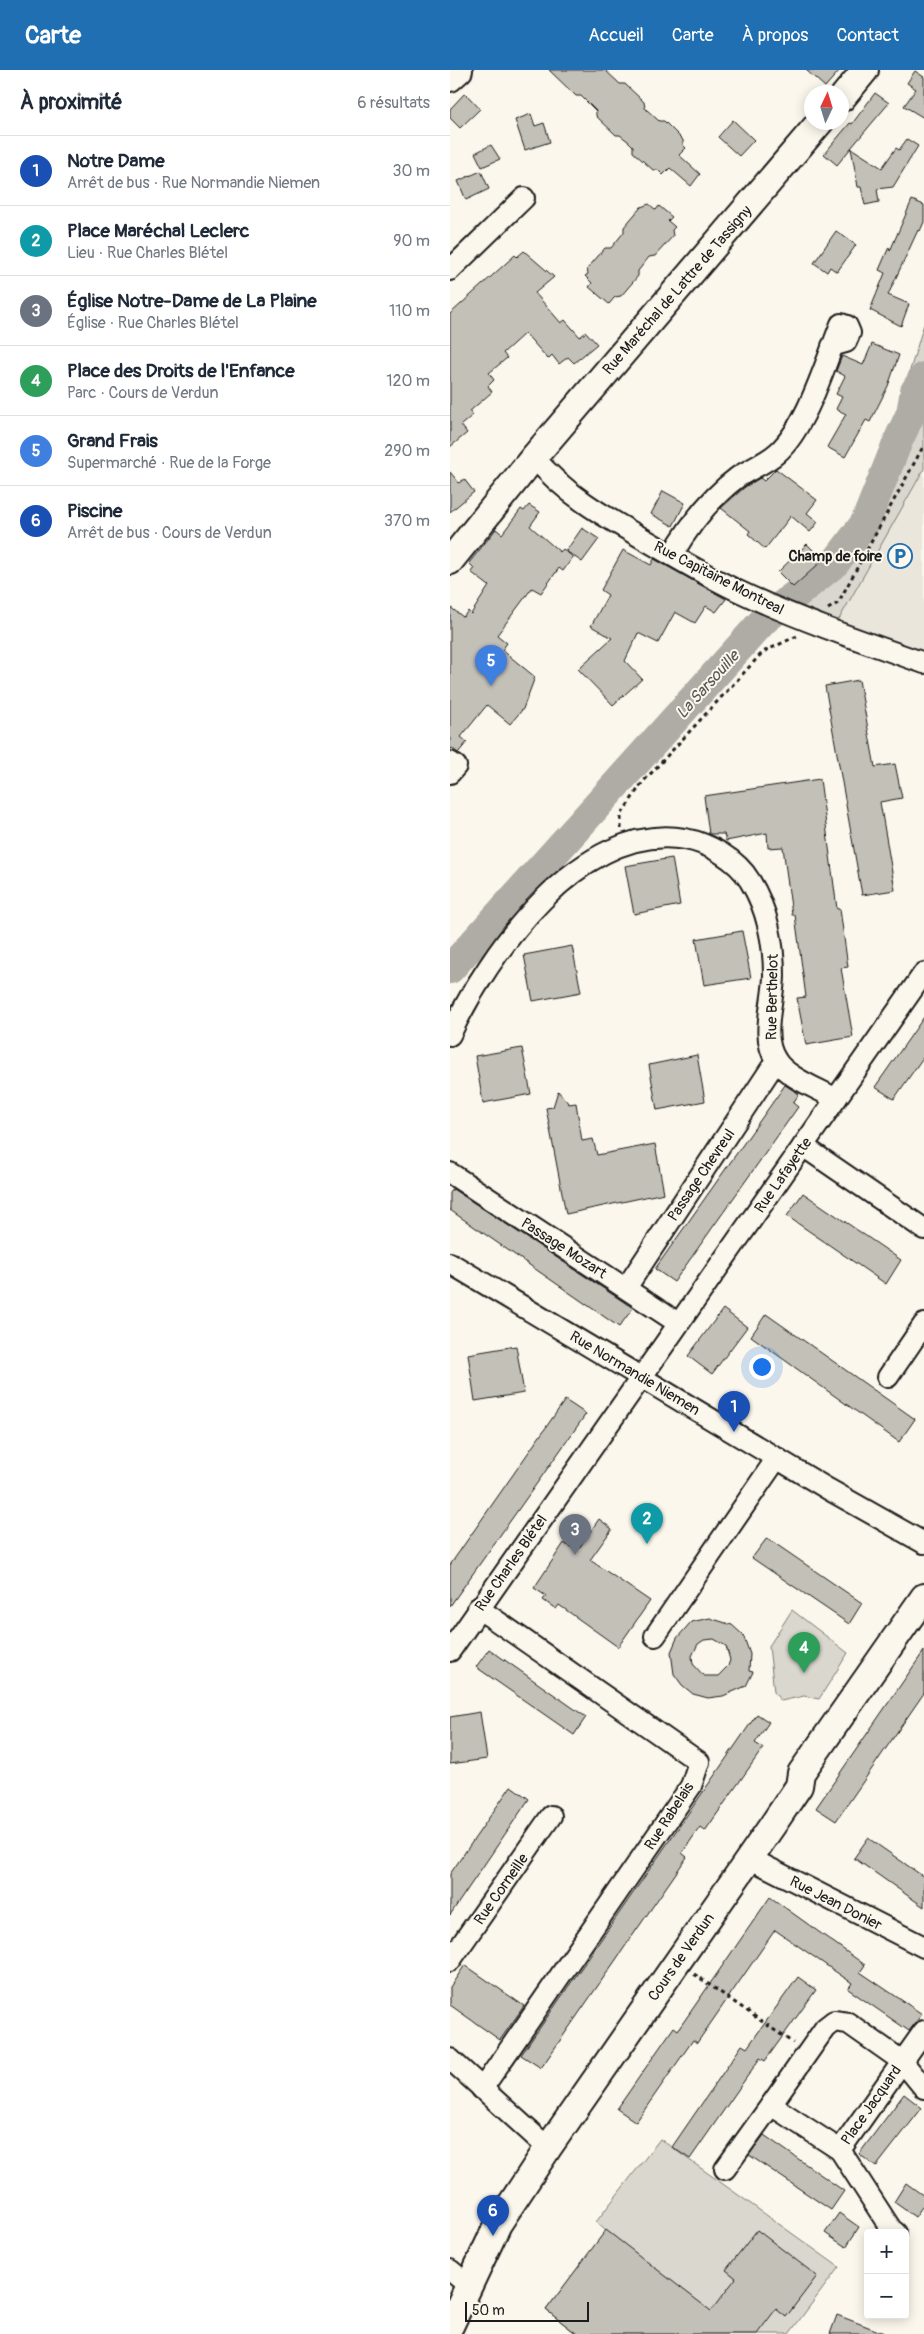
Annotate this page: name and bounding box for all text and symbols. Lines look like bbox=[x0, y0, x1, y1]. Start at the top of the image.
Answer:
text: Carte bbox=[25, 21, 81, 50]
text: Accueil bbox=[588, 24, 644, 47]
text: Carte bbox=[672, 24, 714, 47]
text: À propos bbox=[742, 24, 808, 47]
text: Contact bbox=[836, 24, 899, 47]
north arrow bbox=[804, 85, 849, 130]
text: À proximité bbox=[20, 89, 123, 116]
text: 6 résultats bbox=[357, 93, 430, 113]
text: Notre Dame bbox=[67, 149, 165, 173]
text: 1 bbox=[33, 161, 39, 181]
text: 30 m bbox=[392, 161, 430, 181]
text: Arrêt de bus · Rue Normandie Niemen bbox=[67, 173, 320, 193]
street label: Rue Maréchal de Lattre de Tassigny bbox=[599, 201, 756, 379]
text: Place Maréchal Leclerc bbox=[67, 219, 250, 243]
text: 2 bbox=[32, 231, 40, 251]
text: 90 m bbox=[393, 231, 430, 251]
text: Lieu · Rue Charles Blétel bbox=[67, 243, 228, 263]
text: Église Notre-Dame de La Plaine bbox=[67, 289, 317, 313]
text: 3 bbox=[32, 301, 40, 321]
text: 110 m bbox=[389, 301, 430, 321]
text: Église · Rue Charles Blétel bbox=[67, 313, 239, 333]
text: Place des Droits de l'Enfance bbox=[67, 359, 295, 383]
text: 4 bbox=[31, 371, 41, 391]
text: 120 m bbox=[386, 371, 430, 391]
text: Parc · Cours de Verdun bbox=[67, 383, 219, 403]
text: Grand Frais bbox=[67, 429, 158, 453]
text: 5 bbox=[32, 441, 40, 461]
text: 290 m bbox=[384, 441, 430, 461]
text: Supermarché · Rue de la Forge bbox=[67, 453, 271, 473]
text: Piscine bbox=[67, 499, 122, 523]
text: 6 bbox=[31, 511, 41, 531]
text: 370 m bbox=[384, 511, 430, 531]
text: Arrêt de bus · Cours de Verdun bbox=[67, 523, 272, 543]
street label: Rue Capitaine Montreal bbox=[650, 537, 787, 620]
parking icon: Champ de foire bbox=[887, 543, 913, 569]
place label: Champ de foire bbox=[789, 547, 883, 566]
pin: 5 bbox=[475, 645, 507, 686]
water label: La Sarsouille bbox=[672, 645, 745, 723]
street label: Rue Berthelot bbox=[762, 953, 783, 1040]
street label: Passage Chevreul bbox=[664, 1126, 739, 1225]
street label: Rue Lafayette bbox=[750, 1133, 817, 1217]
street label: Passage Mozart bbox=[517, 1214, 611, 1284]
street label: Rue Normandie Niemen bbox=[566, 1327, 703, 1420]
your location bbox=[749, 1354, 775, 1380]
pin: 1 bbox=[718, 1391, 750, 1432]
pin: 2 bbox=[631, 1503, 663, 1544]
street label: Rue Charles Blétel bbox=[471, 1511, 552, 1615]
pin: 3 bbox=[559, 1514, 591, 1555]
pin: 4 bbox=[788, 1632, 820, 1673]
street label: Rue Rabelais bbox=[640, 1778, 699, 1854]
street label: Rue Corneille bbox=[470, 1849, 533, 1929]
street label: Rue Jean Donier bbox=[786, 1872, 886, 1935]
street label: Cours de Verdun bbox=[644, 1910, 719, 2005]
street label: Place Jacquard bbox=[837, 2062, 906, 2149]
pin: 6 bbox=[477, 2195, 509, 2236]
map controls bbox=[864, 2229, 909, 2319]
button: + bbox=[864, 2229, 909, 2274]
button: − bbox=[864, 2274, 909, 2319]
scale bar bbox=[465, 2299, 589, 2322]
text: 50 m bbox=[472, 2302, 505, 2319]

